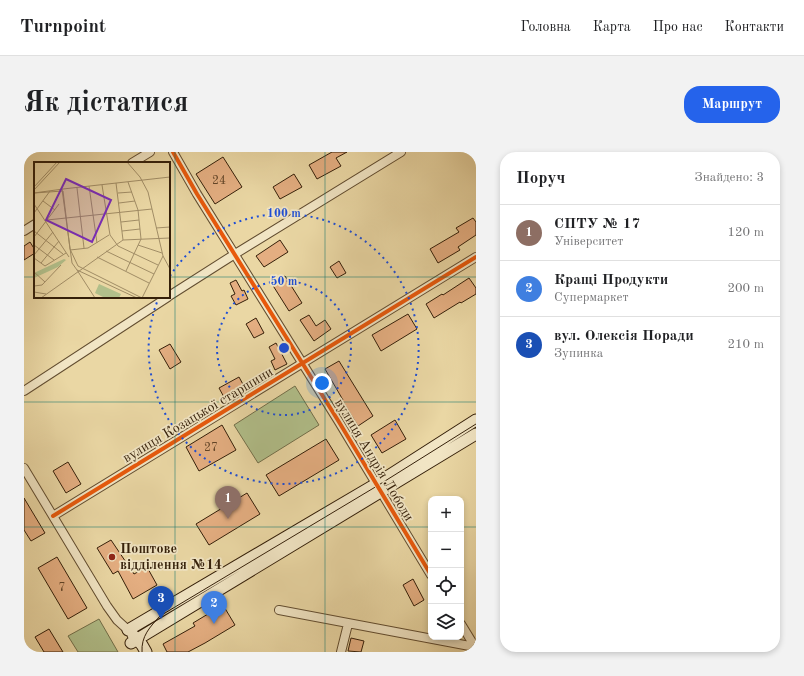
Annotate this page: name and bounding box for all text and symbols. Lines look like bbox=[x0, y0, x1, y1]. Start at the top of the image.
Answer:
text: Turnpoint bbox=[20, 18, 106, 37]
text: Головна bbox=[520, 20, 571, 34]
text: Карта bbox=[593, 20, 631, 34]
text: Про нас bbox=[653, 20, 703, 34]
text: Контакти bbox=[725, 20, 784, 34]
button: Маршрут bbox=[684, 86, 780, 123]
text: Як дістатися bbox=[24, 90, 188, 118]
inset map bbox=[34, 162, 170, 298]
text: Поруч bbox=[516, 170, 565, 187]
text: Знайдено: 3 bbox=[695, 171, 764, 184]
house number: 24 bbox=[212, 175, 226, 187]
text: 100 m bbox=[267, 208, 301, 220]
text: СПТУ № 17 bbox=[554, 217, 640, 232]
text: 1 bbox=[525, 226, 533, 239]
text: 120 m bbox=[727, 226, 764, 239]
text: Університет bbox=[554, 235, 623, 248]
text: Кращі Продукти bbox=[554, 273, 668, 288]
text: 50 m bbox=[271, 275, 298, 288]
text: 2 bbox=[525, 282, 533, 295]
text: 200 m bbox=[727, 282, 764, 295]
text: Супермаркет bbox=[554, 291, 629, 304]
text: вул. Олексія Поради bbox=[554, 329, 694, 344]
text: 3 bbox=[525, 338, 533, 351]
text: 210 m bbox=[727, 338, 764, 351]
centre of rings bbox=[277, 341, 291, 355]
text: Зупинка bbox=[554, 347, 603, 360]
street label: вулиця Козацької старшини bbox=[120, 365, 276, 465]
your location bbox=[312, 373, 332, 393]
street label: вулиця Андрія Лободи bbox=[332, 396, 416, 524]
house number: 27 bbox=[204, 442, 218, 454]
pin: 1 bbox=[215, 486, 241, 519]
map controls bbox=[428, 496, 464, 640]
button: + bbox=[428, 496, 464, 532]
button: − bbox=[428, 532, 464, 568]
place label: Поштове відділення №14 bbox=[120, 542, 222, 572]
marker: Поштове відділення №14 bbox=[107, 552, 117, 562]
button: locate bbox=[428, 568, 464, 604]
house number: 7 bbox=[59, 582, 65, 594]
pin: 3 bbox=[148, 586, 174, 619]
pin: 2 bbox=[201, 591, 227, 624]
button: layers bbox=[428, 604, 464, 640]

